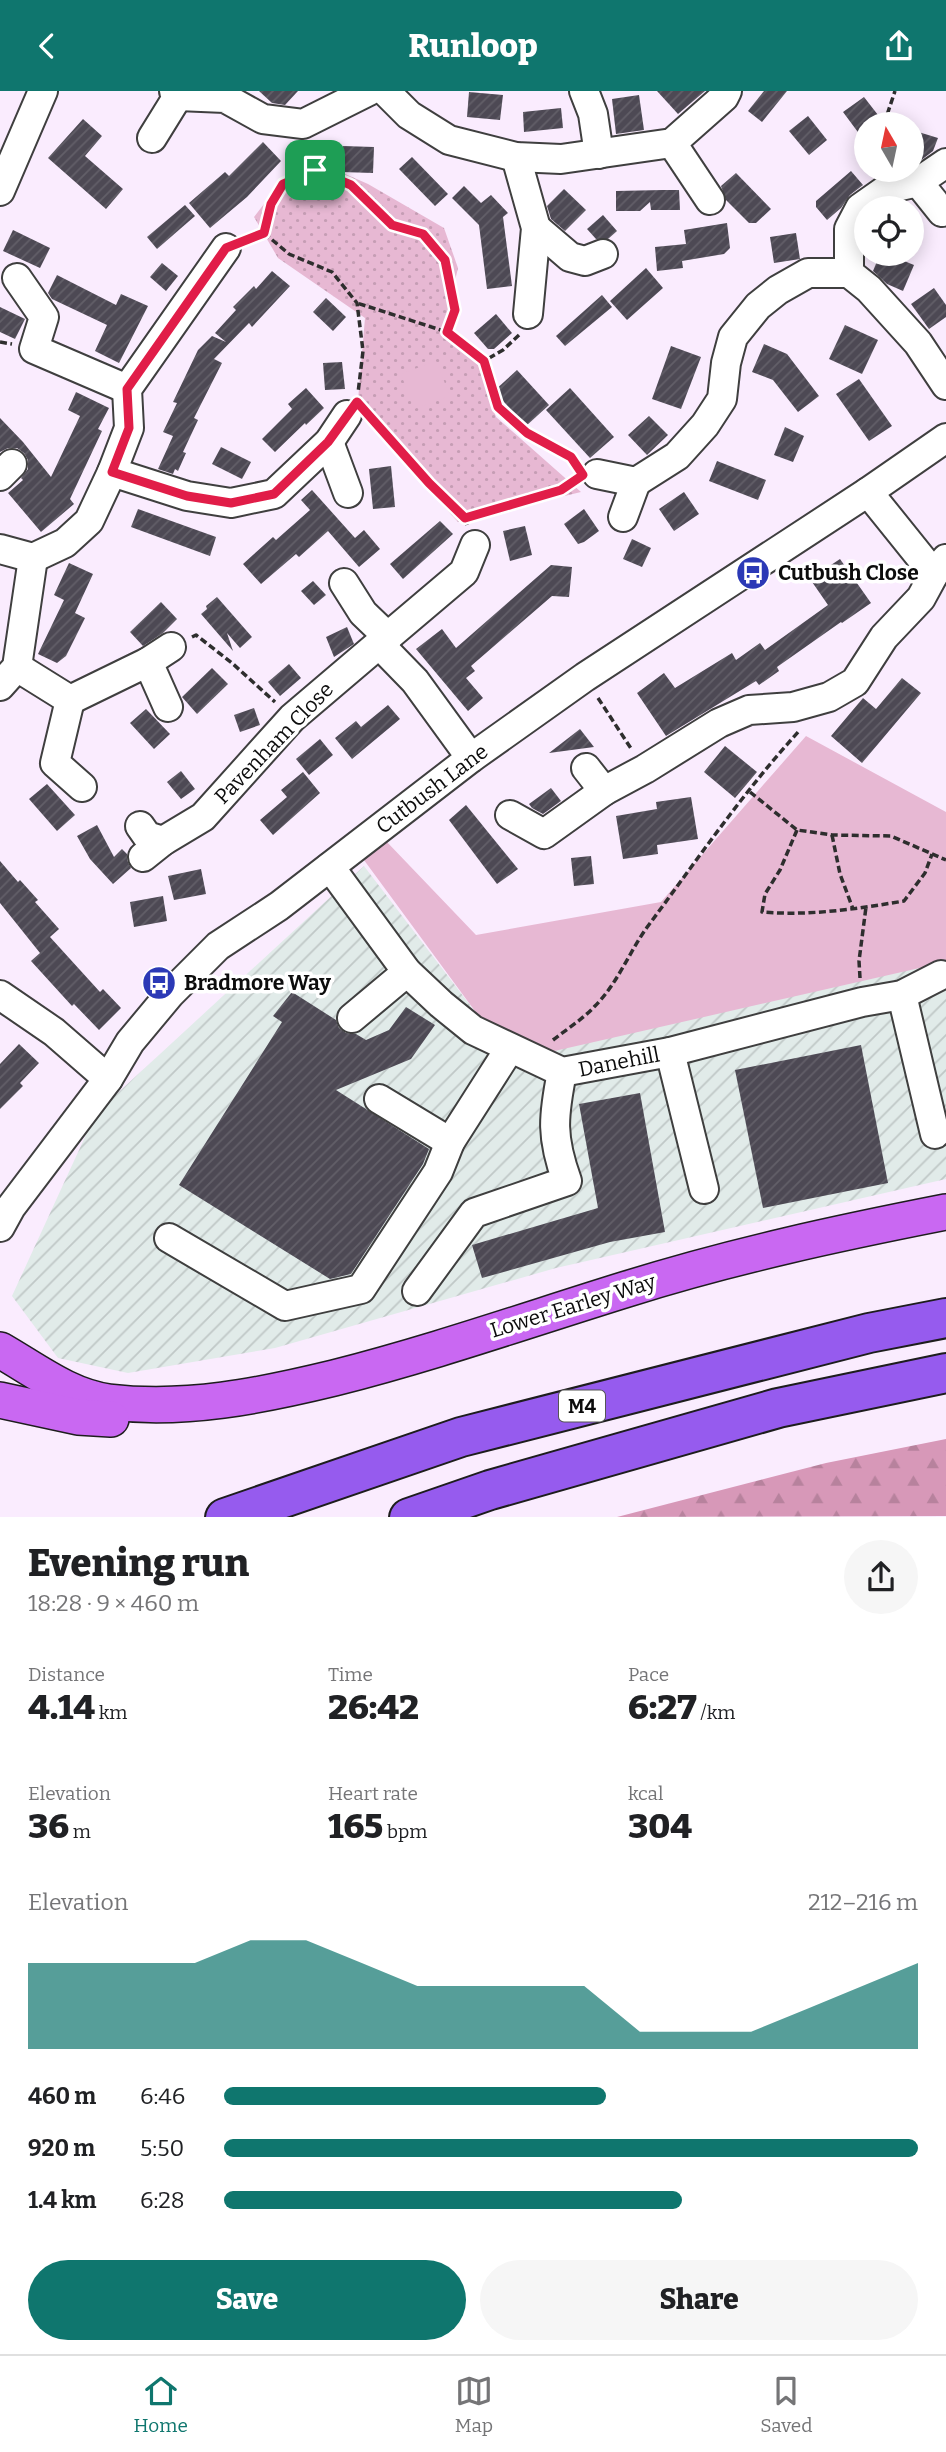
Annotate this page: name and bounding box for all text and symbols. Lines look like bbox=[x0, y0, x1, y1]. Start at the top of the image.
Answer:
icon: back bbox=[28, 27, 66, 65]
text: Runloop bbox=[408, 27, 538, 65]
icon: share bbox=[880, 27, 918, 65]
north arrow bbox=[854, 112, 924, 182]
map controls bbox=[854, 112, 924, 266]
pin bbox=[285, 140, 345, 200]
icon: arrive bbox=[296, 151, 334, 189]
button: locate bbox=[854, 196, 924, 266]
bus stop icon: Cutbush Close bbox=[734, 554, 772, 592]
place label: Cutbush Close bbox=[778, 560, 919, 586]
street label: Pavenham Close bbox=[209, 677, 339, 809]
street label: Cutbush Lane bbox=[371, 738, 493, 840]
bus stop icon: Bradmore Way bbox=[140, 964, 178, 1002]
place label: Bradmore Way bbox=[184, 970, 331, 996]
street label: Danehill bbox=[576, 1041, 662, 1083]
street label: Lower Earley Way bbox=[487, 1268, 660, 1344]
road number: M4 bbox=[559, 1391, 605, 1421]
text: Evening run bbox=[28, 1540, 249, 1586]
button: share bbox=[844, 1540, 918, 1614]
text: 18:28 · 9 × 460 m bbox=[28, 1589, 199, 1617]
text: Distance bbox=[28, 1663, 105, 1686]
text: Time bbox=[328, 1663, 373, 1686]
text: Pace bbox=[628, 1663, 669, 1686]
text: 4.14 bbox=[28, 1686, 95, 1728]
text: 26:42 bbox=[328, 1686, 419, 1728]
text: 6:27 bbox=[628, 1686, 697, 1728]
text: km bbox=[95, 1701, 127, 1724]
text: /km bbox=[697, 1701, 735, 1724]
text: Elevation bbox=[28, 1782, 111, 1805]
text: Heart rate bbox=[328, 1782, 418, 1805]
text: kcal bbox=[628, 1782, 663, 1805]
text: 36 bbox=[28, 1805, 69, 1847]
text: 165 bbox=[328, 1805, 383, 1847]
text: 304 bbox=[628, 1805, 692, 1847]
text: m bbox=[69, 1820, 91, 1843]
text: bpm bbox=[383, 1820, 427, 1843]
text: Elevation bbox=[28, 1888, 128, 1916]
text: 212–216 m bbox=[808, 1888, 918, 1916]
text: 460 m bbox=[28, 2082, 96, 2110]
text: 6:46 bbox=[140, 2082, 185, 2110]
text: 920 m bbox=[28, 2134, 95, 2162]
text: 5:50 bbox=[140, 2134, 184, 2162]
text: 1.4 km bbox=[28, 2186, 96, 2214]
text: 6:28 bbox=[140, 2186, 185, 2214]
button: Save bbox=[28, 2260, 466, 2340]
button: Share bbox=[480, 2260, 918, 2340]
tab: Home bbox=[134, 2372, 188, 2437]
tab: Map bbox=[455, 2372, 493, 2437]
tab: Saved bbox=[760, 2372, 812, 2437]

